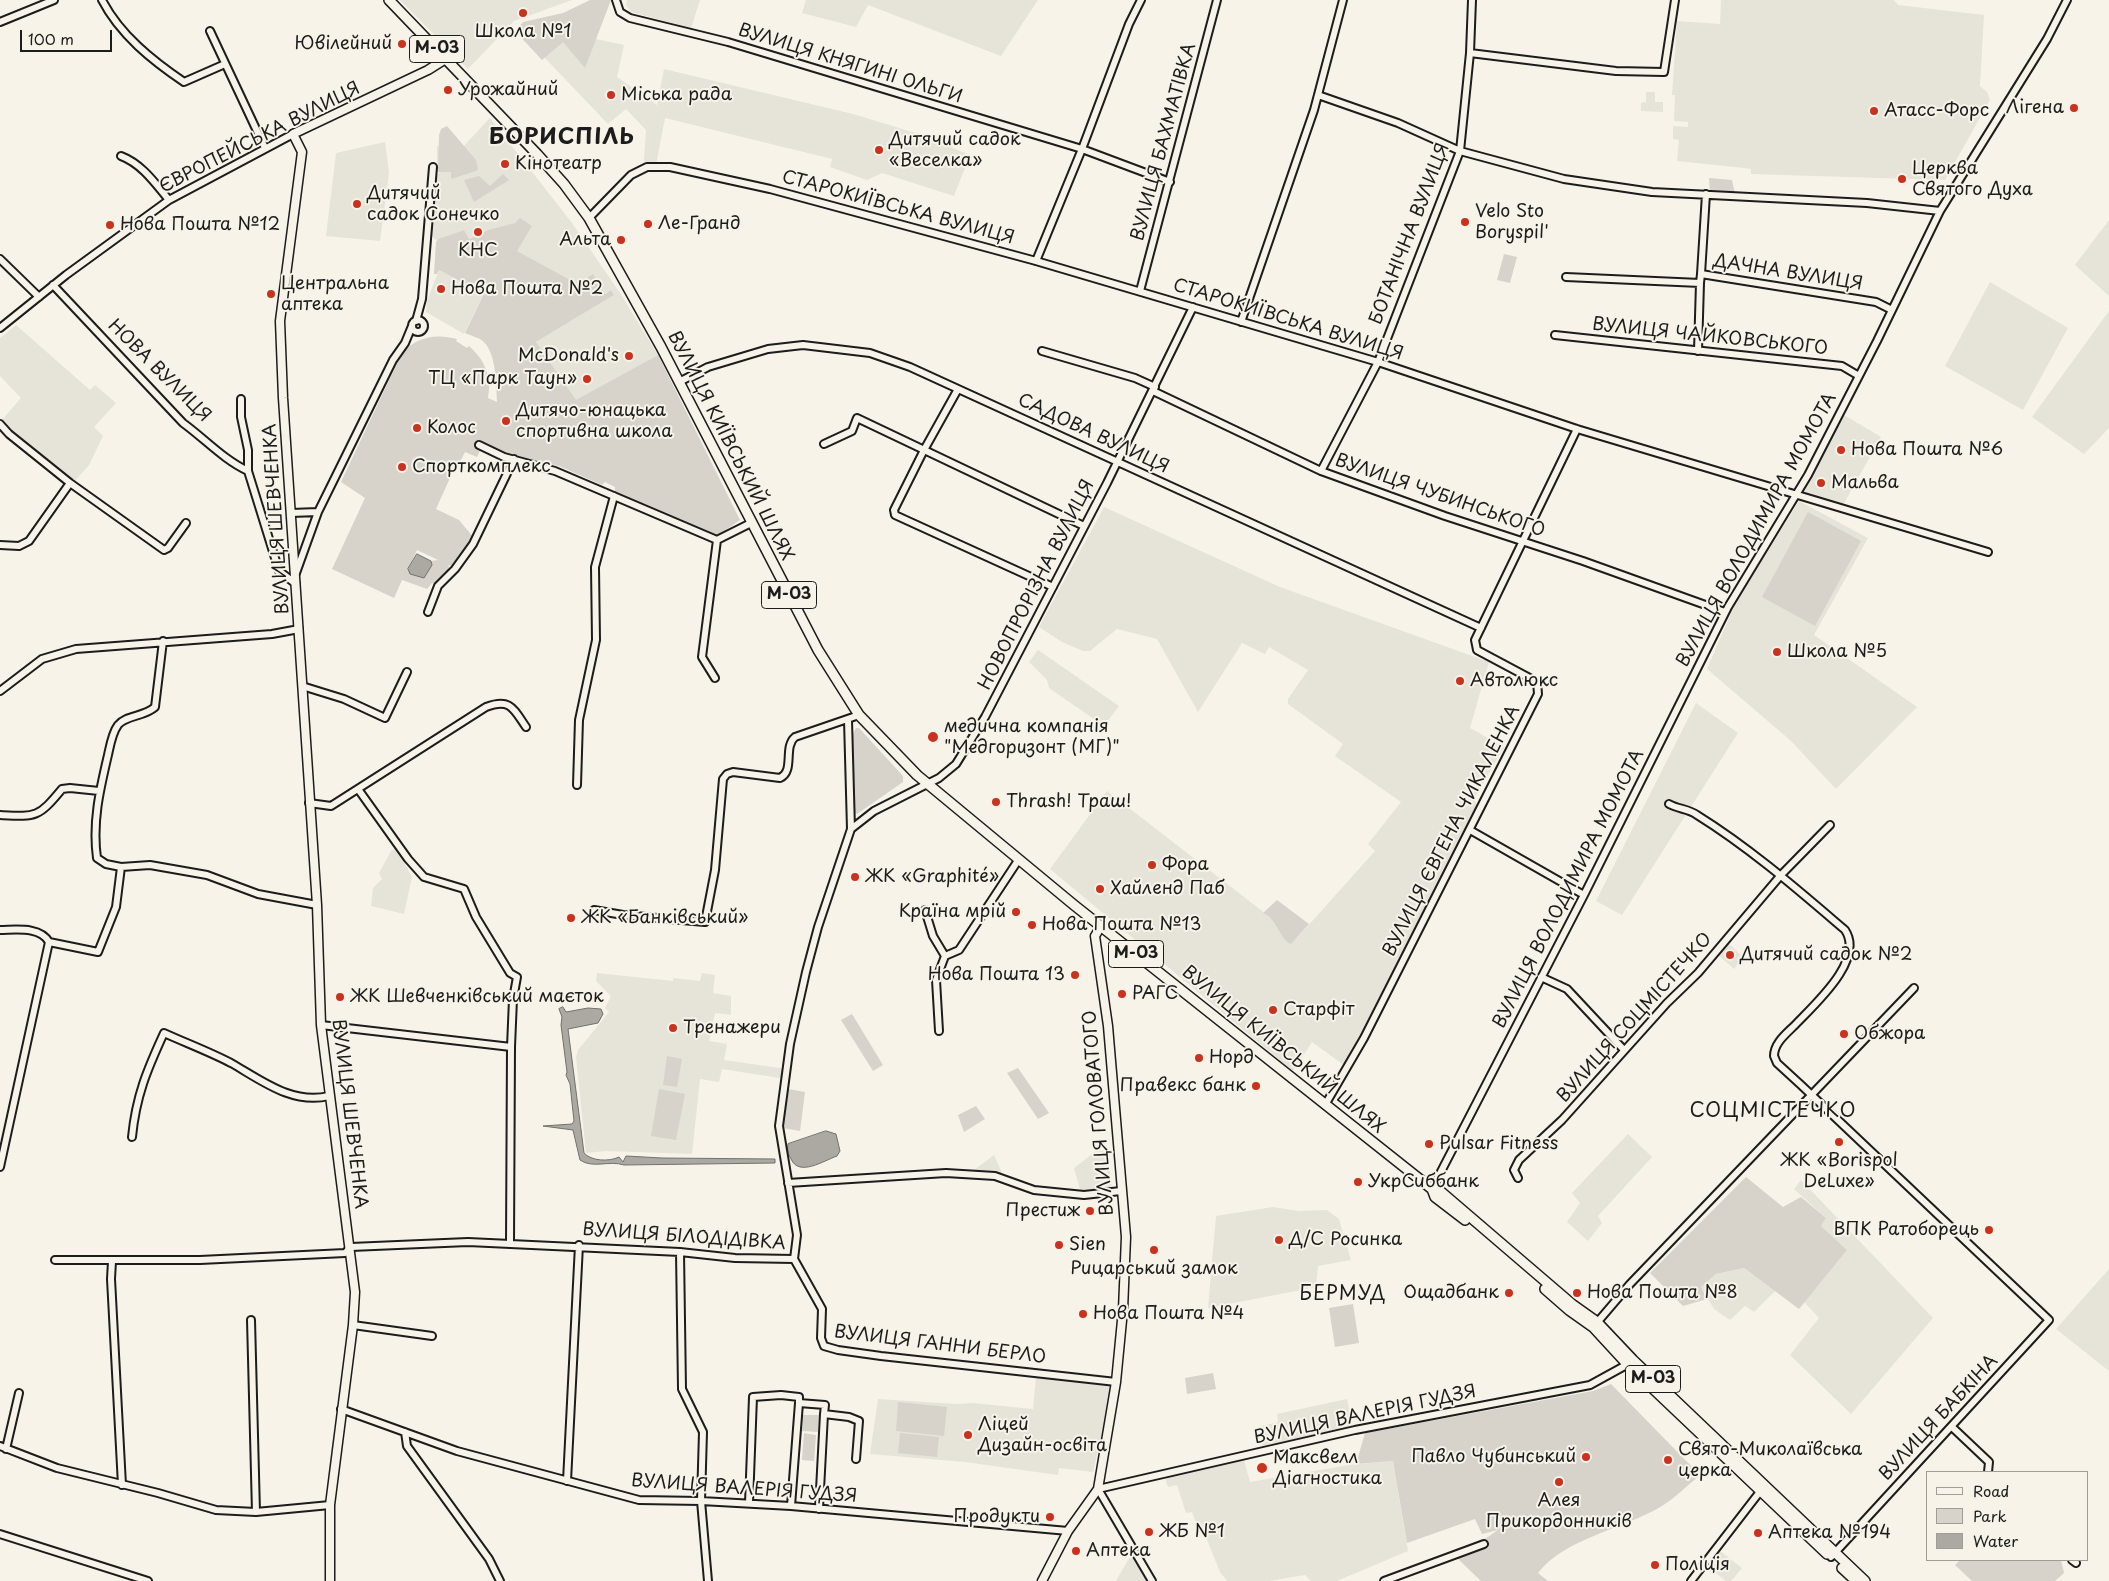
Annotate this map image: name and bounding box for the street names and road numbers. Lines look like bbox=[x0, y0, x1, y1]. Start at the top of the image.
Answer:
street label: ВУЛИЦЯ КНЯГИНІ ОЛЬГИ bbox=[735, 20, 965, 108]
road number: М-03 bbox=[410, 36, 464, 62]
street label: ВУЛИЦЯ БАХМАТІВКА bbox=[1127, 41, 1201, 243]
street label: ЄВРОПЕЙСЬКА ВУЛИЦЯ bbox=[156, 78, 364, 198]
street label: БОТАНІЧНА ВУЛИЦЯ bbox=[1365, 140, 1455, 328]
street label: СТАРОКИЇВСЬКА ВУЛИЦЯ bbox=[780, 167, 1016, 249]
street label: ДАЧНА ВУЛИЦЯ bbox=[1712, 251, 1864, 295]
street label: СТАРОКИЇВСЬКА ВУЛИЦЯ bbox=[1170, 275, 1406, 365]
street label: ВУЛИЦЯ ЧАЙКОВСЬКОГО bbox=[1591, 314, 1829, 360]
street label: НОВА ВУЛИЦЯ bbox=[103, 315, 215, 427]
street label: ВУЛИЦЯ КИЇВСЬКИЙ ШЛЯХ bbox=[663, 328, 797, 564]
street label: САДОВА ВУЛИЦЯ bbox=[1014, 389, 1172, 479]
street label: ВУЛИЦЯ ВОЛОДИМИРА МОМОТА bbox=[1672, 389, 1842, 671]
street label: ВУЛИЦЯ ШЕВЧЕНКА bbox=[260, 423, 294, 615]
street label: ВУЛИЦЯ ЧУБИНСЬКОГО bbox=[1332, 450, 1548, 542]
street label: НОВОПРОРІЗНА ВУЛИЦЯ bbox=[975, 476, 1099, 694]
road number: М-03 bbox=[762, 582, 816, 608]
street label: ВУЛИЦЯ ЄВГЕНА ЧИКАЛЕНКА bbox=[1379, 702, 1525, 960]
street label: ВУЛИЦЯ ВОЛОДИМИРА МОМОТА bbox=[1489, 746, 1649, 1032]
street label: ВУЛИЦЯ СОЦМІСТЕЧКО bbox=[1553, 929, 1717, 1107]
road number: М-03 bbox=[1108, 941, 1164, 968]
street label: ВУЛИЦЯ КИЇВСЬКИЙ ШЛЯХ bbox=[1177, 962, 1389, 1138]
street label: ВУЛИЦЯ ГОЛОВАТОГО bbox=[1079, 1009, 1119, 1217]
street label: ВУЛИЦЯ ШЕВЧЕНКА bbox=[327, 1018, 371, 1210]
street label: ВУЛИЦЯ БІЛОДІДІВКА bbox=[582, 1219, 786, 1255]
street label: ВУЛИЦЯ ГАННИ БЕРЛО bbox=[833, 1321, 1047, 1369]
street label: ВУЛИЦЯ БАБКІНА bbox=[1875, 1351, 2003, 1485]
road number: М-03 bbox=[1626, 1366, 1680, 1392]
street label: ВУЛИЦЯ ВАЛЕРІЯ ГУДЗЯ bbox=[1252, 1381, 1478, 1449]
street label: ВУЛИЦЯ ВАЛЕРІЯ ГУДЗЯ bbox=[630, 1470, 858, 1508]

